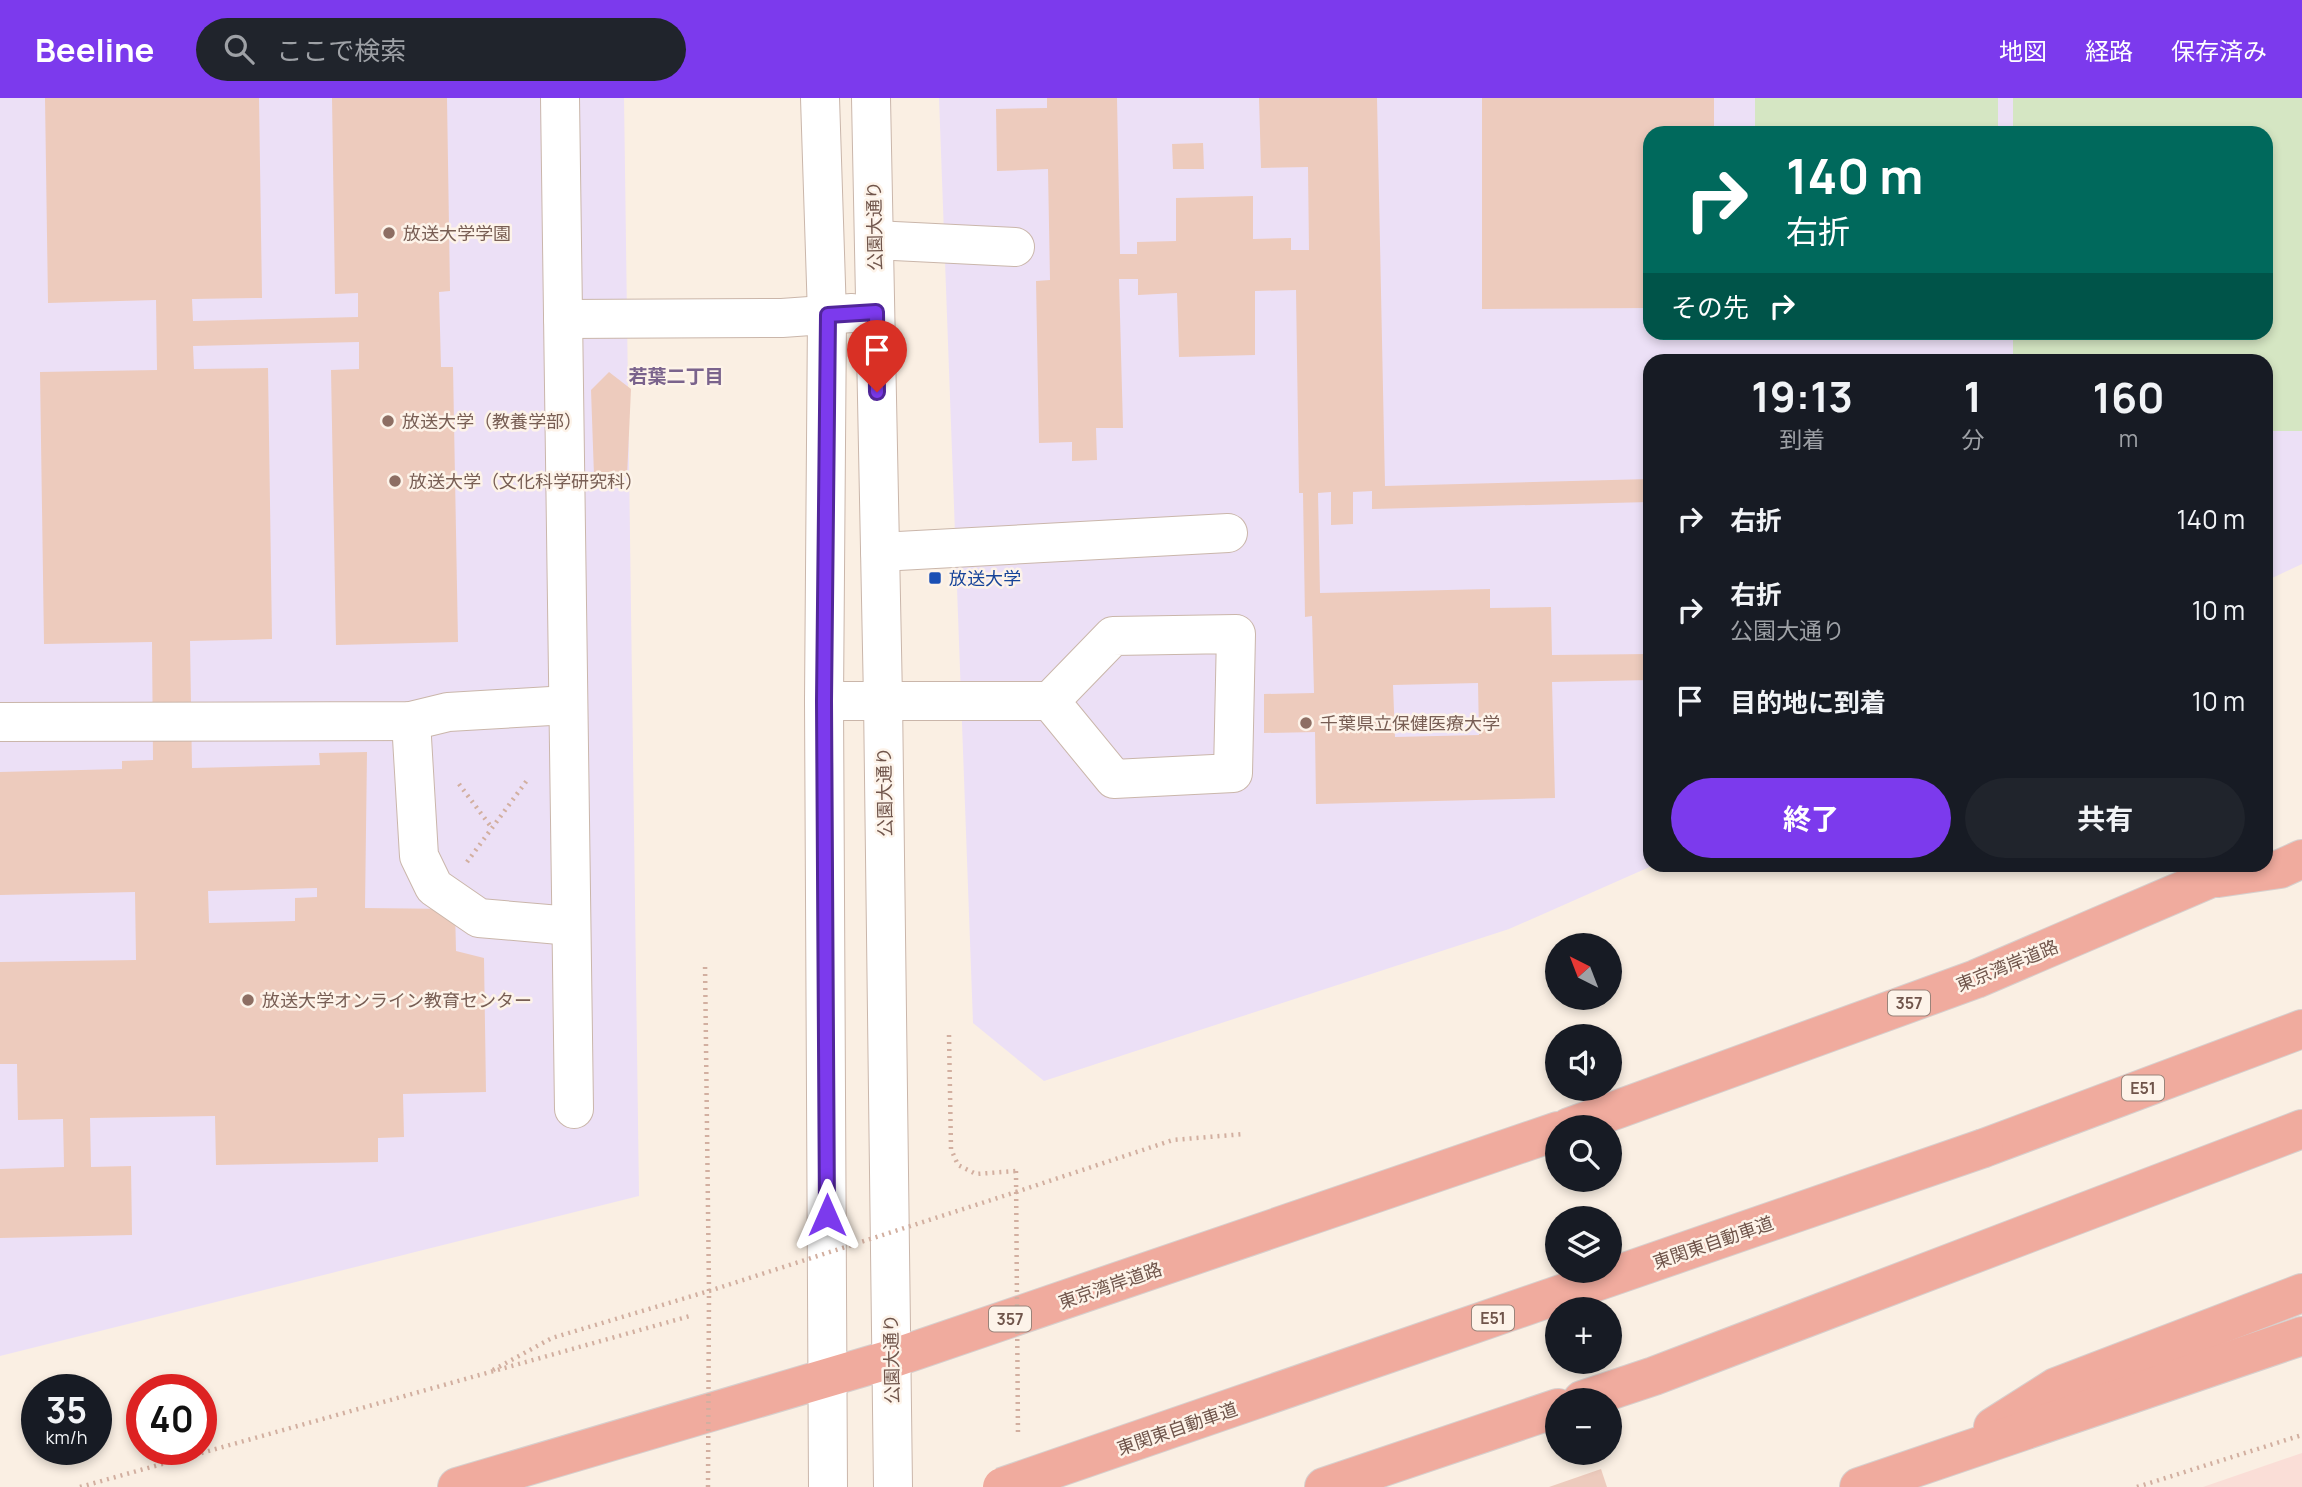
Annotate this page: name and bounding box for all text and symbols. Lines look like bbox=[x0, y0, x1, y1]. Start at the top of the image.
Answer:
search box bbox=[196, 18, 686, 81]
text: Beeline bbox=[35, 27, 154, 72]
icon: search bbox=[220, 30, 258, 68]
text: ここで検索 bbox=[276, 32, 406, 68]
text: 地図 bbox=[1999, 34, 2047, 67]
text: 経路 bbox=[2085, 34, 2133, 67]
text: 保存済み bbox=[2171, 34, 2267, 67]
text: 140 m bbox=[1786, 142, 1923, 209]
icon: right bbox=[1671, 154, 1762, 245]
street label: 公園大通り bbox=[861, 181, 887, 271]
text: 右折 bbox=[1786, 209, 1850, 253]
place label: 放送大学学園 bbox=[403, 221, 511, 245]
marker: 放送大学学園 bbox=[381, 225, 397, 241]
icon: right bbox=[1763, 287, 1801, 325]
text: その先 bbox=[1671, 289, 1749, 325]
pin bbox=[847, 320, 907, 392]
icon: arrive bbox=[858, 331, 896, 369]
district label: 若葉二丁目 bbox=[628, 363, 724, 389]
text: 19:13 bbox=[1751, 367, 1853, 425]
text: 1 bbox=[1964, 367, 1982, 425]
text: 160 bbox=[2093, 368, 2165, 426]
place label: 放送大学（教養学部） bbox=[402, 409, 582, 433]
marker: 放送大学（教養学部） bbox=[380, 413, 396, 429]
text: m bbox=[2119, 422, 2138, 454]
text: 到着 bbox=[1779, 423, 1825, 455]
text: 分 bbox=[1961, 423, 1984, 455]
place label: 放送大学（文化科学研究科） bbox=[409, 469, 643, 493]
marker: 放送大学（文化科学研究科） bbox=[387, 473, 403, 489]
icon: right bbox=[1671, 500, 1709, 538]
text: 140 m bbox=[2176, 501, 2245, 537]
text: 右折 bbox=[1730, 502, 1782, 538]
place label: 放送大学 bbox=[949, 566, 1021, 590]
marker: 放送大学 bbox=[927, 570, 943, 586]
text: 右折 bbox=[1730, 576, 1782, 612]
icon: right bbox=[1671, 591, 1709, 629]
text: 10 m bbox=[2192, 592, 2245, 628]
text: 公園大通り bbox=[1730, 614, 1845, 646]
icon: arrive bbox=[1671, 682, 1709, 720]
text: 10 m bbox=[2192, 683, 2245, 719]
text: 目的地に到着 bbox=[1730, 684, 1886, 720]
place label: 千葉県立保健医療大学 bbox=[1320, 711, 1500, 735]
marker: 千葉県立保健医療大学 bbox=[1298, 715, 1314, 731]
street label: 公園大通り bbox=[871, 747, 897, 837]
button: 終了 bbox=[1671, 778, 1951, 858]
button: 共有 bbox=[1965, 778, 2245, 858]
north arrow bbox=[1545, 933, 1622, 1010]
map controls bbox=[1545, 933, 1622, 1465]
street label: 東京湾岸道路 bbox=[1952, 934, 2062, 996]
place label: 放送大学オンライン教育センター bbox=[262, 988, 532, 1012]
road number: 357 bbox=[1888, 990, 1930, 1015]
marker: 放送大学オンライン教育センター bbox=[240, 992, 256, 1008]
button: sound bbox=[1545, 1024, 1622, 1101]
road number: E51 bbox=[2122, 1076, 2164, 1100]
button: search bbox=[1545, 1115, 1622, 1192]
position arrow bbox=[790, 1178, 864, 1252]
button: layers bbox=[1545, 1206, 1622, 1283]
street label: 東関東自動車道 bbox=[1650, 1210, 1776, 1274]
street label: 東京湾岸道路 bbox=[1055, 1256, 1165, 1314]
button: + bbox=[1545, 1297, 1622, 1374]
road number: 357 bbox=[989, 1306, 1031, 1331]
road number: E51 bbox=[1472, 1306, 1514, 1330]
street label: 公園大通り bbox=[878, 1314, 904, 1404]
speed limit sign: 40 bbox=[126, 1374, 217, 1465]
text: 35 bbox=[46, 1386, 87, 1434]
button: − bbox=[1545, 1388, 1622, 1465]
street label: 東関東自動車道 bbox=[1114, 1396, 1240, 1460]
text: km/h bbox=[46, 1425, 87, 1449]

